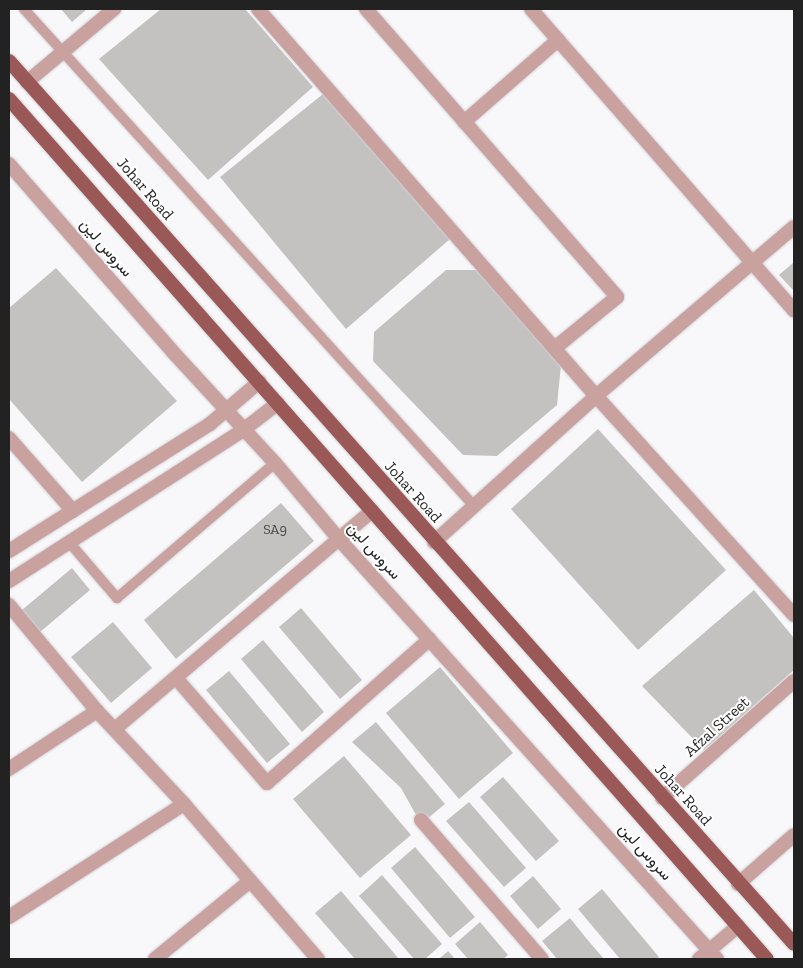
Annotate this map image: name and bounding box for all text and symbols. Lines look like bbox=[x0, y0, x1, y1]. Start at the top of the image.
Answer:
street label: Johar Road bbox=[113, 154, 177, 224]
street label: سروس لین bbox=[76, 215, 136, 281]
street label: Johar Road bbox=[380, 457, 446, 527]
street label: سروس لین bbox=[343, 518, 405, 584]
house number: SA9 bbox=[263, 522, 287, 538]
street label: Afzal Street bbox=[681, 693, 753, 761]
street label: Johar Road bbox=[650, 760, 716, 830]
street label: سروس لین bbox=[614, 819, 676, 885]

